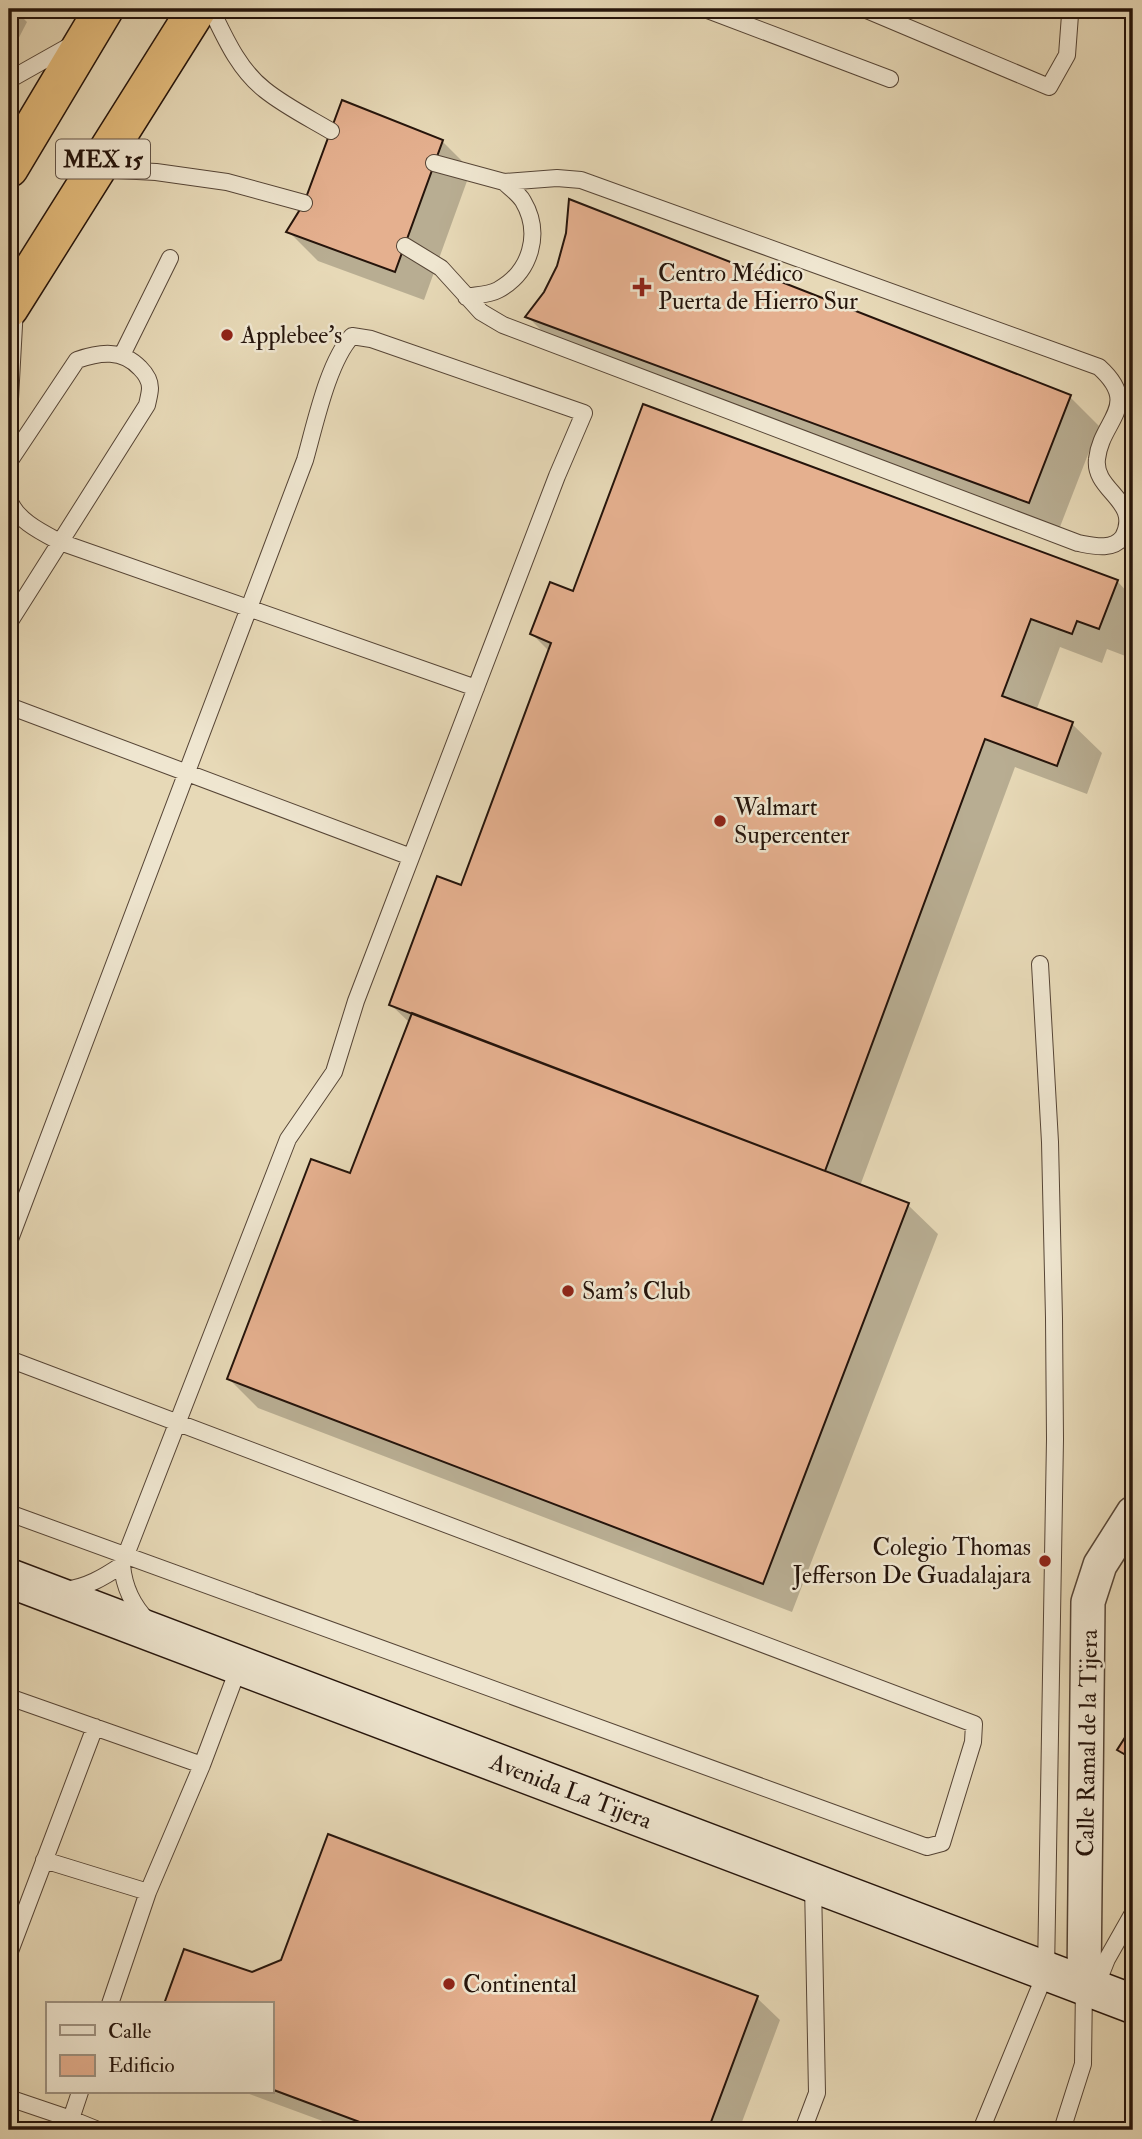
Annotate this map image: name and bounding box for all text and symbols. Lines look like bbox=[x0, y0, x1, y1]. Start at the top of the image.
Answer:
road number: MEX 15 bbox=[56, 140, 150, 178]
place label: Centro Médico Puerta de Hierro Sur bbox=[658, 258, 858, 317]
marker: Centro Médico Puerta de Hierro Sur bbox=[632, 277, 652, 297]
place label: Applebee's bbox=[240, 320, 342, 351]
marker: Applebee's bbox=[219, 327, 235, 343]
place label: Walmart Supercenter bbox=[733, 792, 849, 851]
marker: Walmart Supercenter bbox=[712, 813, 728, 829]
place label: Sam's Club bbox=[582, 1276, 691, 1307]
marker: Sam's Club bbox=[560, 1283, 576, 1299]
place label: Colegio Thomas Jefferson De Guadalajara bbox=[792, 1532, 1032, 1591]
marker: Colegio Thomas Jefferson De Guadalajara bbox=[1037, 1553, 1053, 1569]
street label: Calle Ramal de la Tijera bbox=[1070, 1628, 1105, 1857]
street label: Avenida La Tijera bbox=[485, 1746, 657, 1837]
place label: Continental bbox=[463, 1969, 577, 2000]
marker: Continental bbox=[441, 1976, 457, 1992]
legend bbox=[46, 2002, 273, 2094]
text: Calle bbox=[108, 2018, 152, 2045]
text: Edificio bbox=[108, 2052, 175, 2079]

